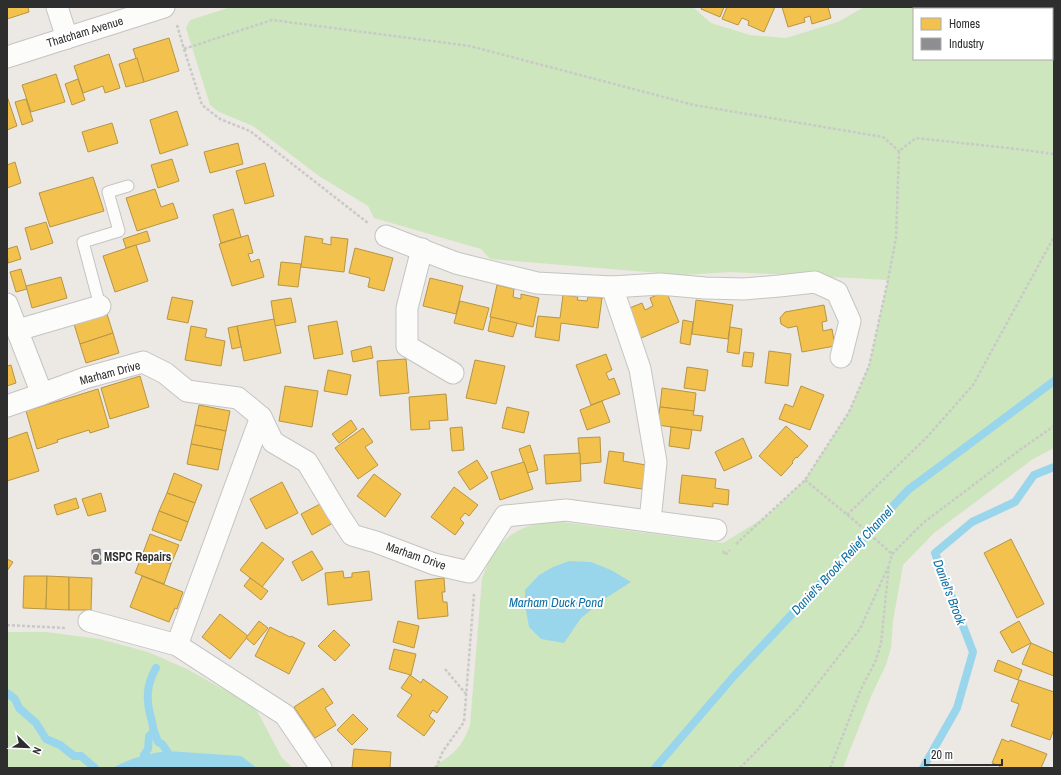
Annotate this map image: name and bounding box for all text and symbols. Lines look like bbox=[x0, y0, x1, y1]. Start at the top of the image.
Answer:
legend bbox=[913, 8, 1053, 60]
street label: Thatcham Avenue bbox=[45, 13, 125, 51]
text: Homes bbox=[949, 16, 980, 32]
text: Industry bbox=[949, 36, 984, 52]
street label: Marham Drive bbox=[78, 357, 142, 389]
water label: Daniel's Brook Relief Channel bbox=[788, 502, 898, 618]
street label: Marham Drive bbox=[384, 538, 448, 574]
place label: MSPC Repairs bbox=[104, 549, 172, 565]
marker: MSPC Repairs bbox=[91, 552, 101, 562]
water label: Daniel's Brook bbox=[929, 557, 970, 628]
water label: Marham Duck Pond bbox=[509, 594, 603, 611]
north arrow bbox=[8, 727, 48, 767]
scale bar bbox=[925, 741, 1002, 767]
text: N bbox=[29, 745, 45, 757]
text: 20 m bbox=[931, 747, 953, 763]

